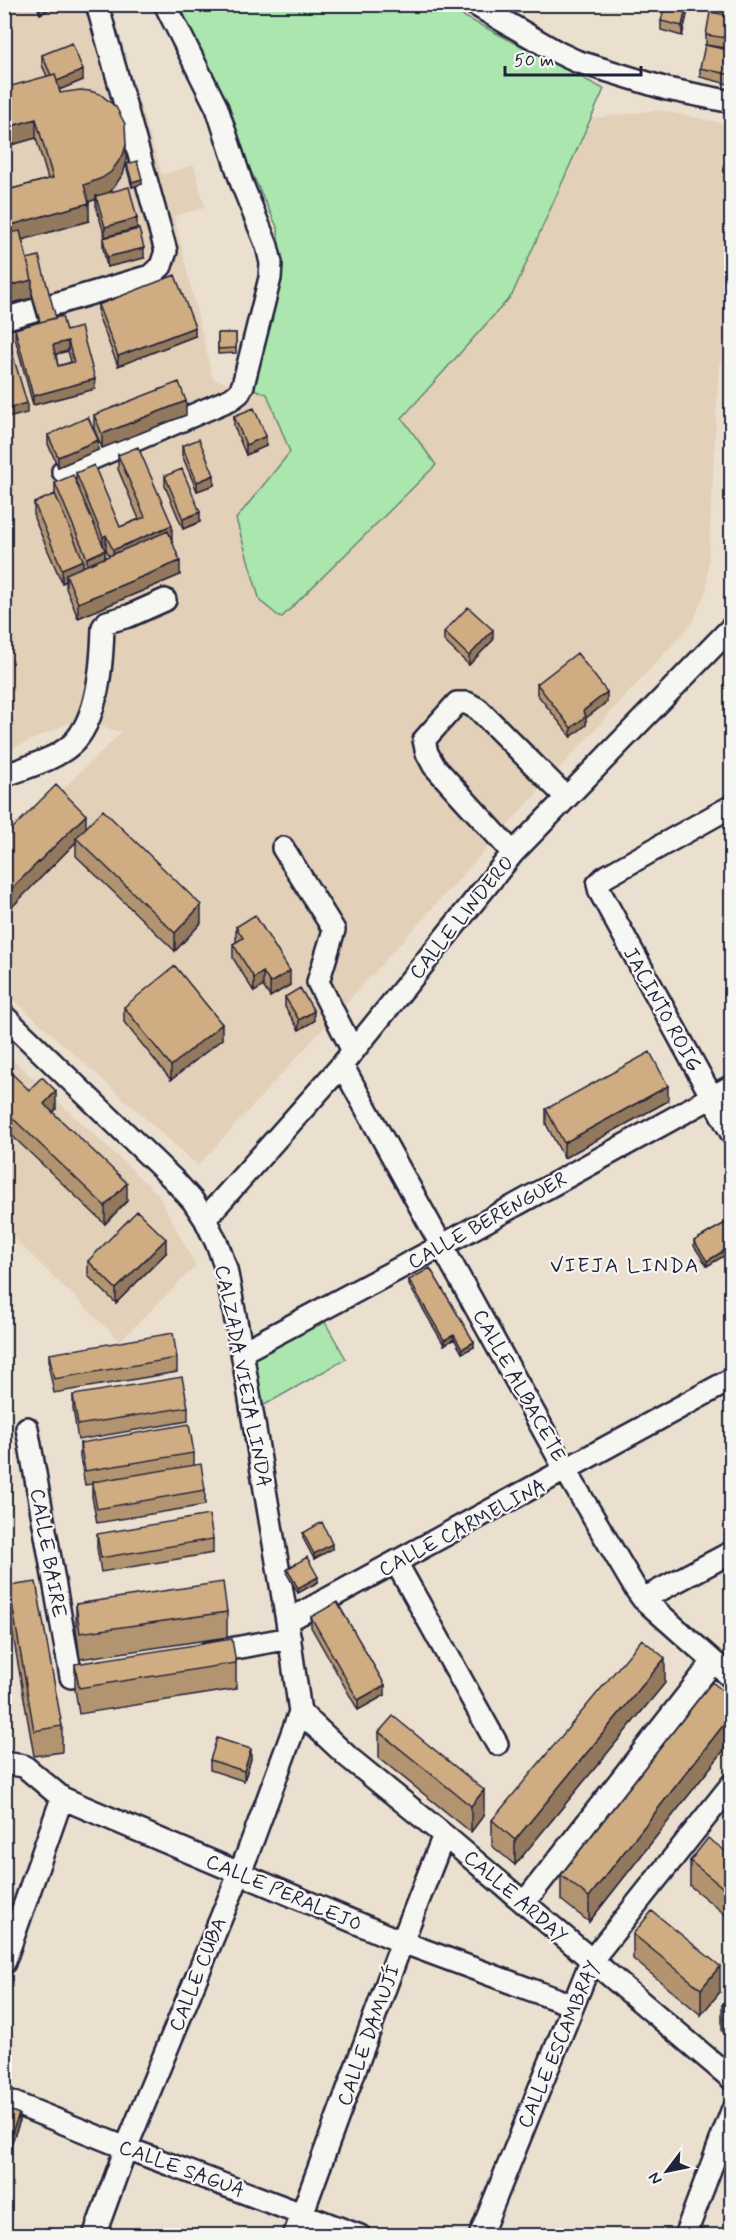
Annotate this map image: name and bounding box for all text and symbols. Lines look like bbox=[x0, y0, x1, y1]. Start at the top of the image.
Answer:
scale bar bbox=[505, 39, 642, 77]
text: 50 m bbox=[514, 49, 554, 73]
street label: CALLE LINDERO bbox=[404, 850, 521, 986]
street label: JACINTO ROIG bbox=[616, 943, 707, 1077]
street label: CALLE BERENGUER bbox=[403, 1166, 572, 1276]
district label: VIEJA LINDA bbox=[550, 1252, 700, 1280]
street label: CALZADA VIEJA LINDA bbox=[208, 1263, 277, 1490]
street label: CALLE ALBACETE bbox=[466, 1305, 572, 1467]
street label: CALLE CARMELINA bbox=[374, 1473, 551, 1584]
street label: CALLE BAIRE bbox=[23, 1486, 72, 1620]
street label: CALLE ARDAY bbox=[457, 1844, 573, 1950]
street label: CALLE PERALEJO bbox=[201, 1848, 366, 1938]
street label: CALLE CUBA bbox=[163, 1913, 234, 2036]
street label: CALLE ESCAMBRAY bbox=[512, 1956, 607, 2133]
street label: CALLE DAMUJÍ bbox=[331, 1961, 407, 2110]
street label: CALLE SAGUA bbox=[115, 2134, 248, 2205]
north arrow bbox=[637, 2141, 697, 2201]
text: N bbox=[644, 2168, 667, 2188]

